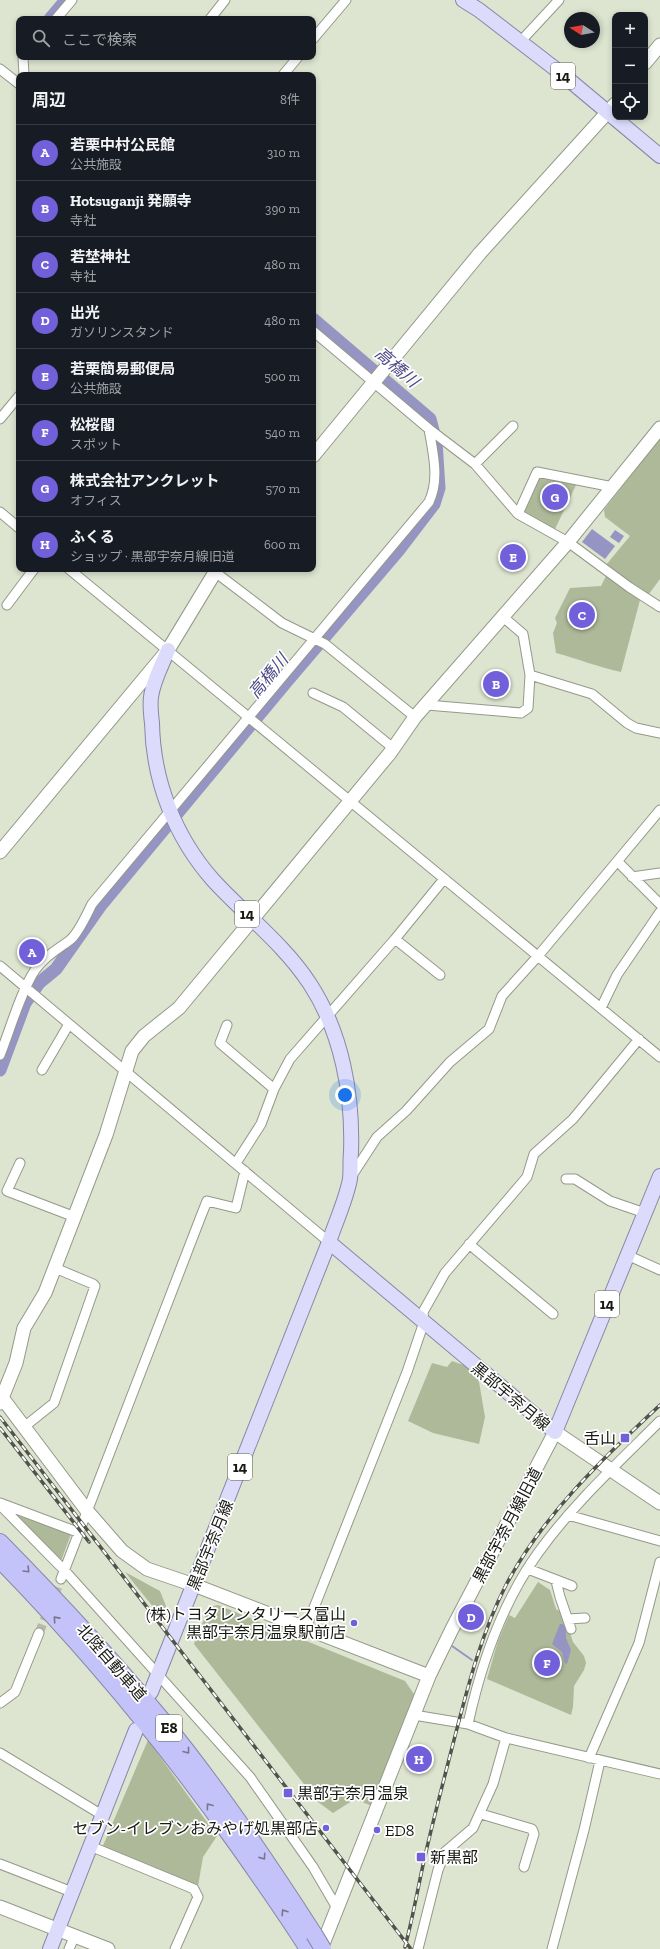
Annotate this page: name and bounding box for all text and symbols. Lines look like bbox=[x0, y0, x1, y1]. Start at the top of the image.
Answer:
north arrow bbox=[564, 12, 600, 48]
map controls bbox=[612, 12, 648, 120]
button: + bbox=[612, 12, 648, 48]
search box bbox=[16, 16, 316, 60]
icon: search bbox=[30, 27, 52, 49]
text: ここで検索 bbox=[62, 31, 137, 49]
button: − bbox=[612, 48, 648, 84]
road number: 14 bbox=[551, 63, 575, 89]
button: locate bbox=[612, 84, 648, 120]
text: 周辺 bbox=[32, 90, 66, 110]
text: 8件 bbox=[280, 92, 300, 107]
text: 若栗中村公民館 bbox=[70, 136, 175, 154]
text: A bbox=[41, 145, 49, 160]
text: 310 m bbox=[267, 145, 300, 160]
text: 公共施設 bbox=[70, 157, 122, 172]
text: Hotsuganji 発願寺 bbox=[70, 192, 192, 210]
text: B bbox=[41, 201, 49, 216]
text: 390 m bbox=[265, 201, 300, 216]
text: 寺社 bbox=[70, 213, 96, 228]
text: 若埜神社 bbox=[70, 248, 130, 266]
text: C bbox=[41, 257, 49, 272]
text: 480 m bbox=[264, 257, 300, 272]
text: 寺社 bbox=[70, 269, 96, 284]
text: 出光 bbox=[70, 304, 100, 322]
text: D bbox=[40, 313, 50, 328]
text: 480 m bbox=[264, 313, 300, 328]
text: ガソリンスタンド bbox=[70, 325, 174, 340]
water label: 高橋川 bbox=[371, 343, 424, 393]
text: 若栗簡易郵便局 bbox=[70, 360, 175, 378]
text: E bbox=[41, 369, 49, 384]
text: 500 m bbox=[264, 369, 300, 384]
text: 公共施設 bbox=[70, 381, 122, 396]
text: 松桜閣 bbox=[70, 416, 115, 434]
text: F bbox=[41, 425, 49, 440]
text: 540 m bbox=[265, 425, 300, 440]
text: スポット bbox=[70, 437, 122, 452]
text: 株式会社アンクレット bbox=[70, 472, 219, 490]
text: G bbox=[41, 481, 49, 496]
text: 570 m bbox=[266, 481, 300, 496]
pin: G bbox=[542, 482, 568, 512]
text: オフィス bbox=[70, 493, 122, 508]
text: ふくる bbox=[70, 528, 115, 546]
text: H bbox=[40, 537, 50, 552]
text: 600 m bbox=[264, 537, 300, 552]
pin: E bbox=[500, 542, 526, 572]
text: ショップ · 黒部宇奈月線旧道 bbox=[70, 549, 235, 564]
pin: C bbox=[569, 600, 595, 630]
water label: 高橋川 bbox=[244, 649, 293, 702]
pin: B bbox=[483, 669, 509, 699]
road number: 14 bbox=[235, 901, 259, 927]
pin: A bbox=[19, 937, 45, 967]
your location bbox=[335, 1085, 355, 1105]
road number: 14 bbox=[595, 1291, 619, 1317]
street label: 黒部宇奈月線 bbox=[468, 1358, 554, 1435]
place label: 舌山 bbox=[584, 1429, 616, 1448]
marker: 舌山 bbox=[619, 1432, 631, 1444]
road number: 14 bbox=[228, 1454, 252, 1480]
street label: 黒部宇奈月線旧道 bbox=[469, 1464, 546, 1586]
street label: 黒部宇奈月線 bbox=[184, 1497, 237, 1593]
one-way arrow bbox=[22, 1565, 30, 1573]
pin: D bbox=[458, 1602, 484, 1632]
place label: (株)トヨタレンタリース富山 黒部宇奈月温泉駅前店 bbox=[146, 1605, 346, 1642]
one-way arrow bbox=[53, 1616, 61, 1624]
marker: (株)トヨタレンタリース富山 黒部宇奈月温泉駅前店 bbox=[349, 1618, 359, 1628]
street label: 北陸自動車道 bbox=[73, 1620, 150, 1705]
pin: F bbox=[534, 1648, 560, 1678]
road number: E8 bbox=[156, 1715, 182, 1741]
pin: H bbox=[406, 1744, 432, 1774]
one-way arrow bbox=[182, 1747, 189, 1754]
place label: 黒部宇奈月温泉 bbox=[297, 1784, 409, 1803]
marker: 黒部宇奈月温泉 bbox=[282, 1787, 294, 1799]
one-way arrow bbox=[206, 1803, 214, 1810]
place label: セブン-イレブンおみやげ処黒部店 bbox=[72, 1819, 318, 1838]
place label: ED8 bbox=[385, 1821, 414, 1840]
marker: セブン-イレブンおみやげ処黒部店 bbox=[321, 1823, 331, 1833]
marker: ED8 bbox=[372, 1825, 382, 1835]
place label: 新黒部 bbox=[430, 1848, 478, 1867]
marker: 新黒部 bbox=[415, 1851, 427, 1863]
one-way arrow bbox=[258, 1852, 265, 1859]
one-way arrow bbox=[281, 1909, 289, 1916]

